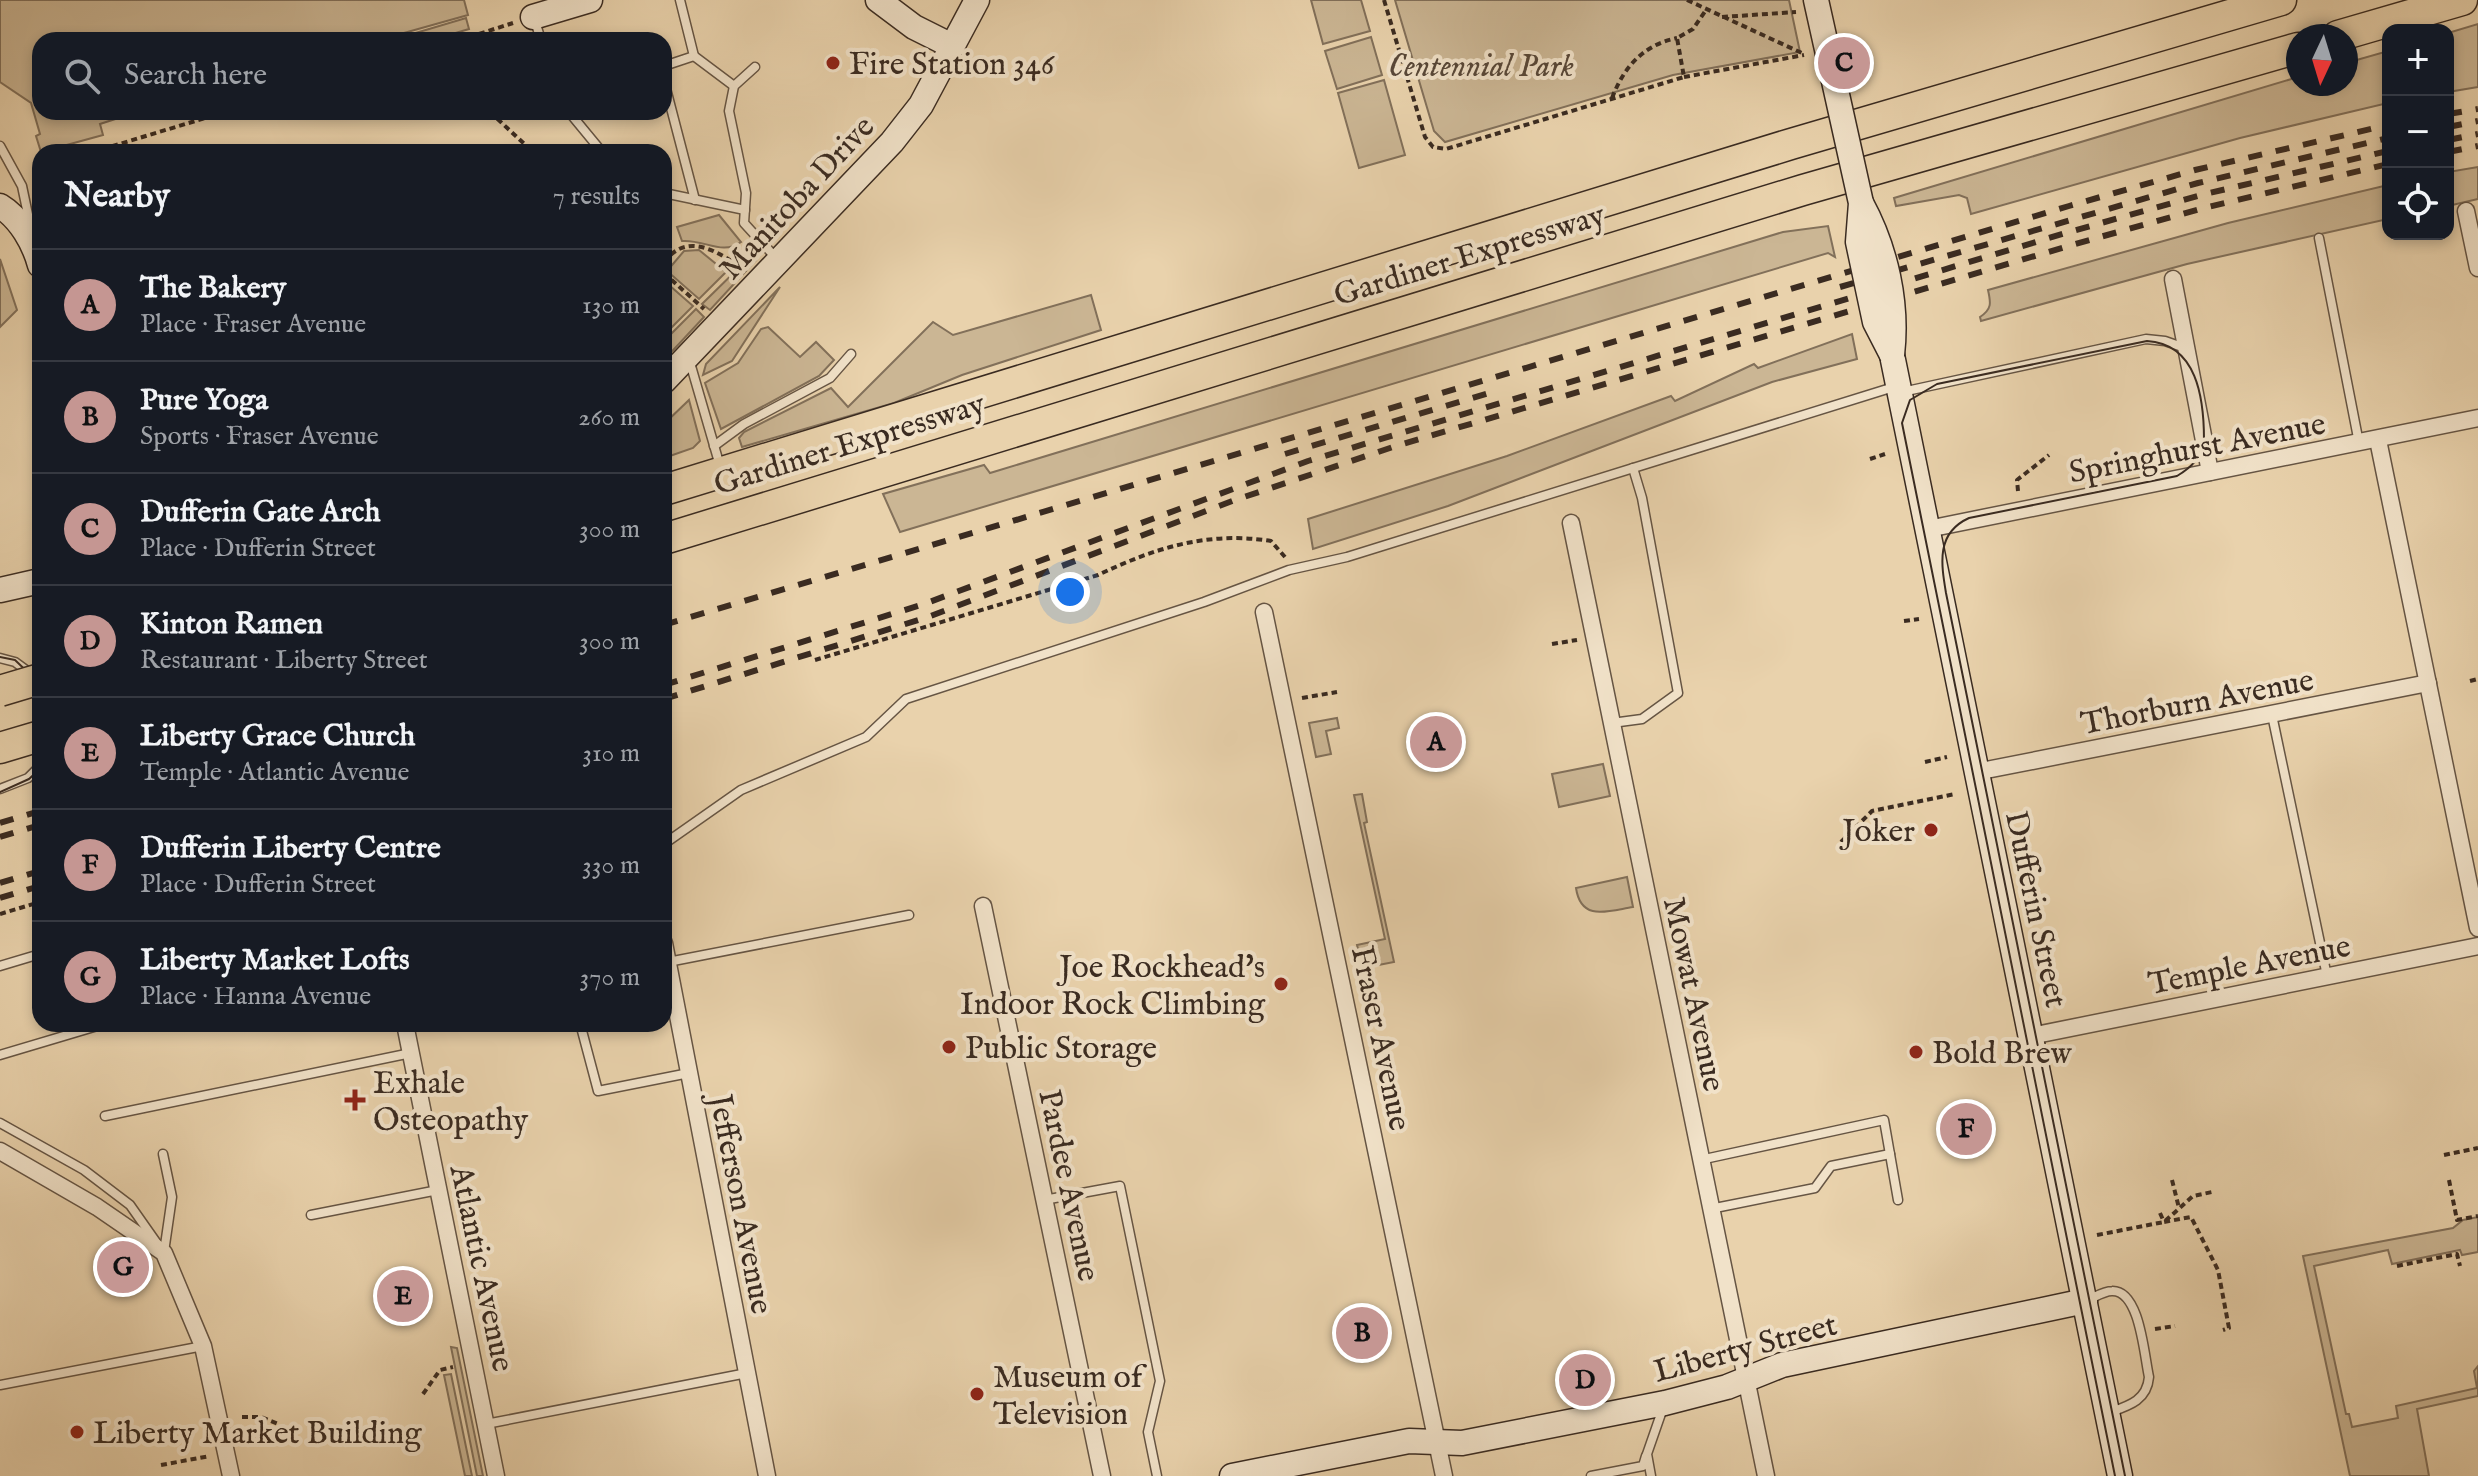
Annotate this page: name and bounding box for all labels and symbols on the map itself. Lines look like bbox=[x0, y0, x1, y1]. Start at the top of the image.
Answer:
north arrow bbox=[2286, 24, 2358, 96]
pin: C bbox=[1818, 33, 1870, 93]
place label: Fire Station 346 bbox=[849, 45, 1055, 86]
park label: Centennial Park bbox=[1388, 47, 1574, 88]
marker: Fire Station 346 bbox=[824, 54, 842, 72]
street label: Manitoba Drive bbox=[711, 108, 884, 289]
street label: Gardiner Expressway bbox=[1329, 196, 1610, 317]
street label: Gardiner Expressway bbox=[709, 385, 990, 506]
street label: Springhurst Avenue bbox=[2066, 404, 2329, 494]
your location bbox=[1050, 572, 1090, 612]
street label: Thorburn Avenue bbox=[2078, 661, 2317, 746]
pin: A bbox=[1410, 712, 1462, 772]
street label: Dufferin Street bbox=[1994, 808, 2075, 1012]
place label: Joker bbox=[1839, 812, 1915, 853]
marker: Joker bbox=[1922, 821, 1940, 839]
street label: Mowat Avenue bbox=[1652, 894, 1733, 1095]
street label: Temple Avenue bbox=[2145, 927, 2354, 1006]
street label: Fraser Avenue bbox=[1340, 942, 1419, 1135]
place label: Joe Rockhead's Indoor Rock Climbing bbox=[960, 948, 1266, 1026]
marker: Joe Rockhead's Indoor Rock Climbing bbox=[1272, 975, 1290, 993]
place label: Public Storage bbox=[965, 1029, 1157, 1070]
place label: Bold Brew bbox=[1932, 1034, 2073, 1075]
marker: Public Storage bbox=[940, 1038, 958, 1056]
marker: Bold Brew bbox=[1907, 1043, 1925, 1061]
place label: Exhale Osteopathy bbox=[373, 1064, 529, 1142]
street label: Pardee Avenue bbox=[1027, 1086, 1108, 1285]
street label: Jefferson Avenue bbox=[698, 1088, 781, 1318]
marker: Exhale Osteopathy bbox=[344, 1089, 366, 1111]
pin: F bbox=[1940, 1099, 1992, 1159]
street label: Atlantic Avenue bbox=[438, 1161, 522, 1376]
pin: G bbox=[97, 1237, 149, 1297]
pin: E bbox=[377, 1266, 429, 1326]
pin: B bbox=[1336, 1303, 1388, 1363]
street label: Liberty Street bbox=[1650, 1305, 1842, 1394]
pin: D bbox=[1559, 1350, 1611, 1410]
place label: Museum of Television bbox=[993, 1358, 1148, 1436]
marker: Museum of Television bbox=[968, 1385, 986, 1403]
place label: Liberty Market Building bbox=[93, 1414, 422, 1455]
marker: Liberty Market Building bbox=[68, 1423, 86, 1441]

